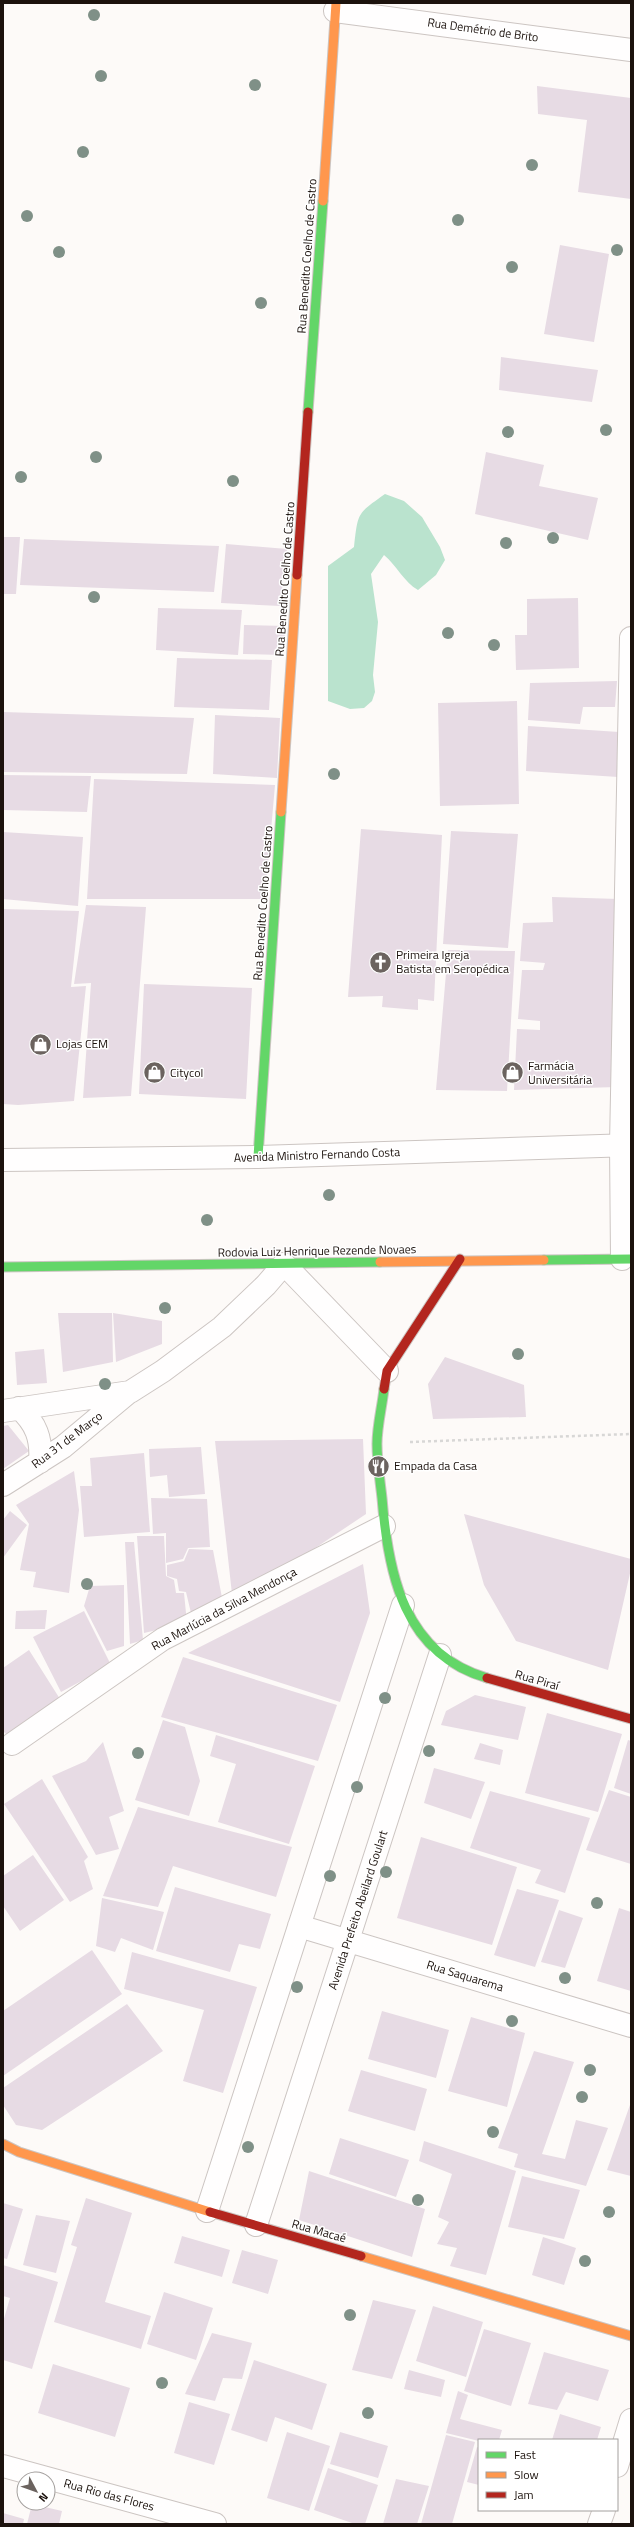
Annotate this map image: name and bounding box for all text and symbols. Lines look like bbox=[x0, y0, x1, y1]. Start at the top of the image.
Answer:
street label: Rua Demétrio de Brito bbox=[426, 12, 540, 47]
street label: Rua Benedito Coelho de Castro bbox=[292, 178, 321, 334]
street label: Rua Benedito Coelho de Castro bbox=[270, 501, 299, 657]
street label: Rua Benedito Coelho de Castro bbox=[248, 825, 277, 981]
place label: Primeira Igreja Batista em Seropédica bbox=[396, 945, 509, 978]
church icon: Primeira Igreja Batista em Seropédica bbox=[367, 949, 393, 975]
shop icon: Lojas CEM bbox=[28, 1031, 54, 1057]
place label: Lojas CEM bbox=[56, 1034, 108, 1053]
place label: Farmácia Universitária bbox=[528, 1056, 592, 1089]
shop icon: Citycol bbox=[141, 1060, 167, 1086]
shop icon: Farmácia Universitária bbox=[499, 1060, 525, 1086]
place label: Citycol bbox=[170, 1063, 203, 1082]
street label: Avenida Ministro Fernando Costa bbox=[233, 1142, 400, 1167]
street label: Rodovia Luiz Henrique Rezende Novaes bbox=[217, 1239, 417, 1262]
street label: Rua 31 de Março bbox=[27, 1406, 106, 1473]
restaurant icon: Empada da Casa bbox=[365, 1453, 391, 1479]
place label: Empada da Casa bbox=[394, 1456, 477, 1475]
street label: Rua Marlúcia da Silva Mendonça bbox=[148, 1562, 300, 1655]
street label: Rua Piraí bbox=[513, 1664, 563, 1695]
street label: Avenida Prefeito Abeilard Goulart bbox=[323, 1827, 393, 1992]
street label: Rua Saquarema bbox=[424, 1955, 506, 1996]
street label: Rua Macaé bbox=[290, 2214, 349, 2247]
legend bbox=[478, 2439, 618, 2511]
text: Fast bbox=[514, 2445, 537, 2464]
text: Slow bbox=[514, 2465, 539, 2484]
north arrow bbox=[16, 2471, 56, 2511]
street label: Rua Rio das Flores bbox=[62, 2473, 157, 2516]
text: Jam bbox=[514, 2485, 534, 2504]
text: N bbox=[35, 2489, 52, 2506]

